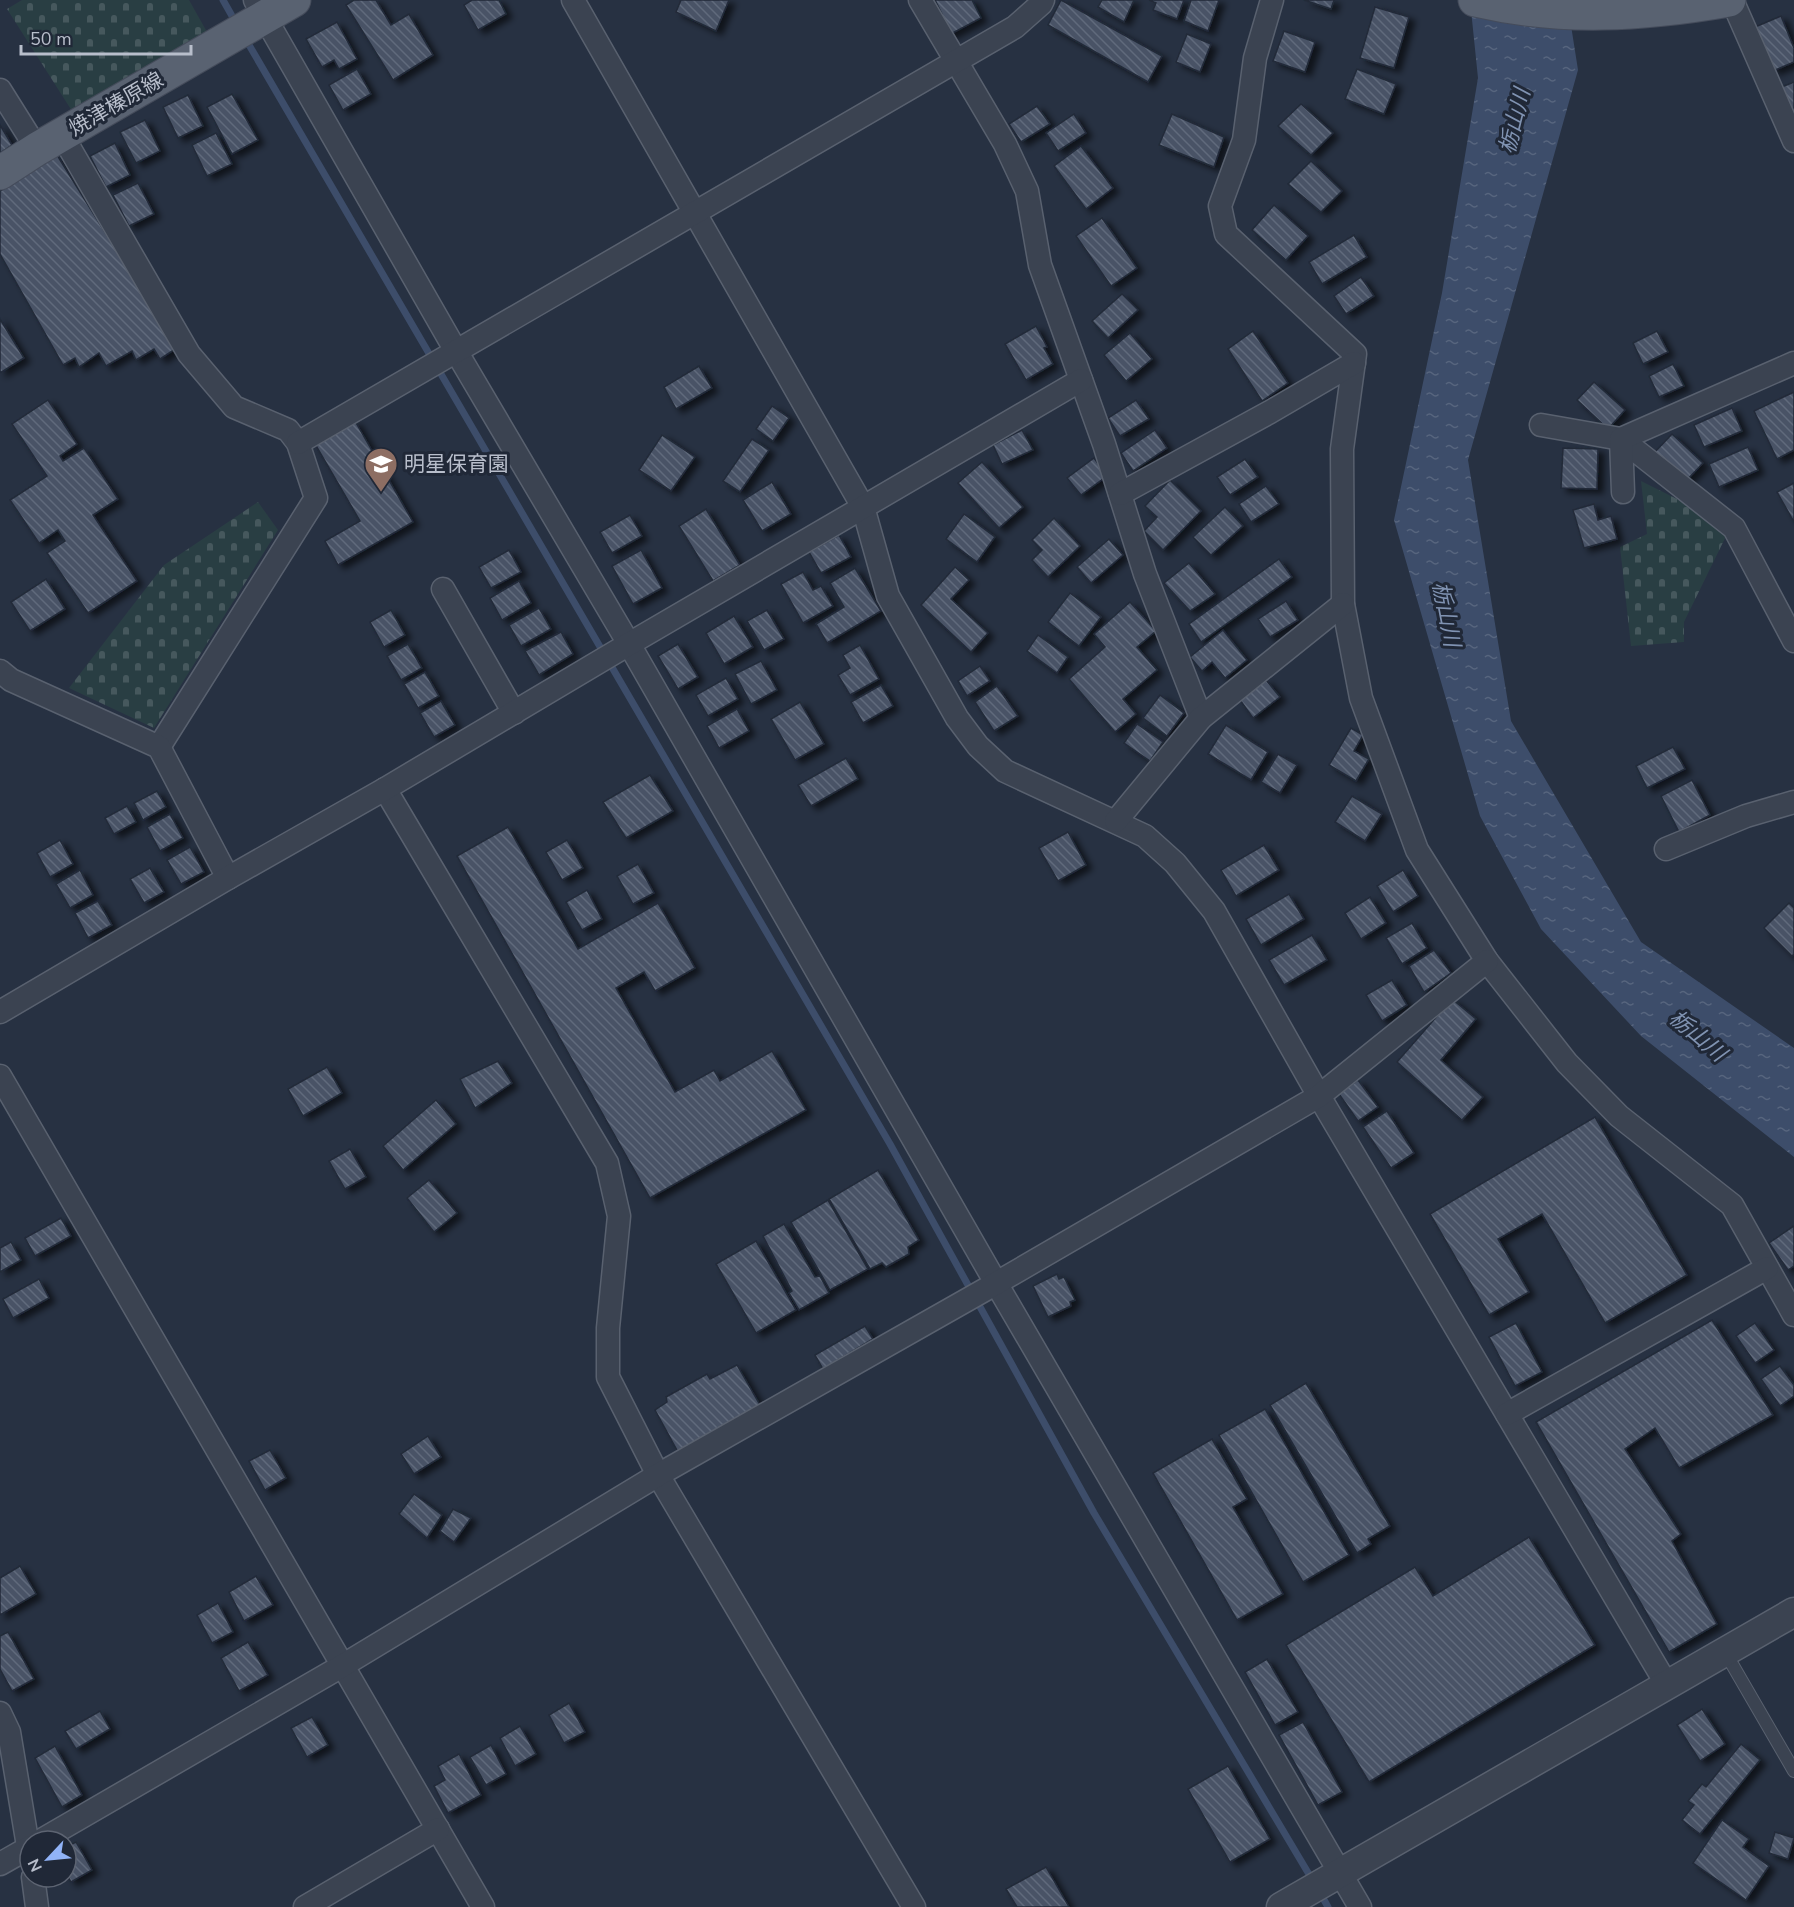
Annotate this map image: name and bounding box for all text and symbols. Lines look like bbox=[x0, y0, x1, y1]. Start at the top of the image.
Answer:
scale bar bbox=[21, 18, 190, 56]
text: 50 m bbox=[30, 27, 72, 51]
street label: 焼津榛原線 bbox=[64, 66, 168, 142]
water label: 栃山川 bbox=[1492, 84, 1538, 157]
school or university icon: 明星保育園 bbox=[363, 446, 399, 493]
place label: 明星保育園 bbox=[404, 450, 509, 478]
water label: 栃山川 bbox=[1425, 579, 1467, 651]
water label: 栃山川 bbox=[1662, 1003, 1734, 1070]
north arrow bbox=[18, 1829, 78, 1889]
text: N bbox=[23, 1855, 48, 1875]

